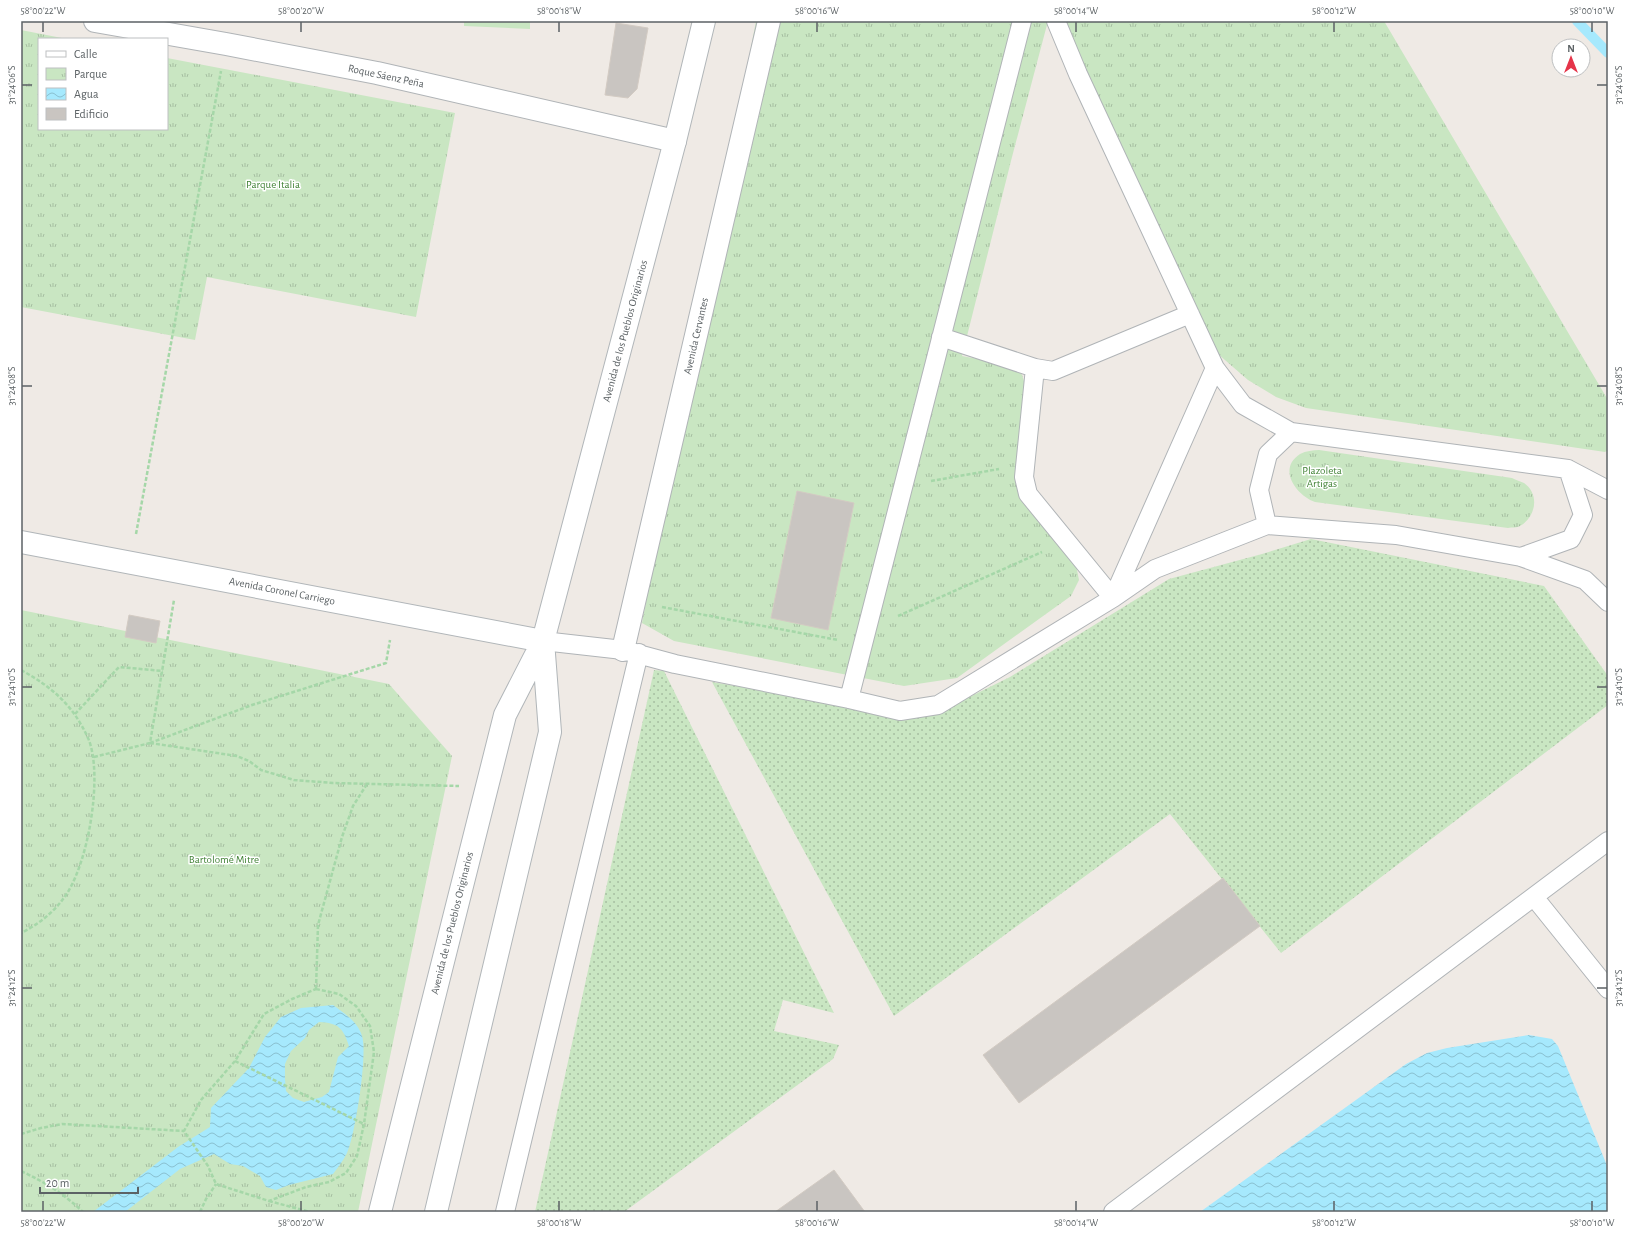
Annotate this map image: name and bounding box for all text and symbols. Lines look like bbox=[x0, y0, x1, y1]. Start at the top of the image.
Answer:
text: 58°00'22"W bbox=[20, 6, 66, 16]
text: 58°00'20"W bbox=[278, 6, 324, 16]
text: 58°00'18"W bbox=[537, 6, 581, 16]
text: 58°00'16"W bbox=[795, 6, 839, 16]
text: 58°00'14"W bbox=[1054, 6, 1098, 16]
text: 58°00'12"W bbox=[1312, 6, 1356, 16]
text: 58°00'10"W bbox=[1570, 6, 1614, 16]
legend bbox=[38, 38, 168, 130]
north arrow bbox=[1551, 38, 1591, 78]
text: N bbox=[1567, 43, 1575, 54]
text: Calle bbox=[74, 48, 97, 60]
street label: Roque Sáenz Peña bbox=[347, 63, 425, 89]
text: 31°24'06"S bbox=[7, 65, 17, 105]
text: 31°24'06"S bbox=[1614, 65, 1624, 105]
text: Parque bbox=[74, 68, 107, 80]
text: Agua bbox=[74, 88, 99, 100]
text: Edificio bbox=[74, 108, 109, 120]
park label: Parque Italia bbox=[246, 179, 300, 190]
street label: Avenida de los Pueblos Originarios bbox=[601, 259, 649, 403]
street label: Avenida Cervantes bbox=[682, 297, 710, 375]
text: 31°24'08"S bbox=[7, 366, 17, 406]
text: 31°24'08"S bbox=[1614, 366, 1624, 406]
park label: Plazoleta Artigas bbox=[1302, 465, 1342, 489]
street label: Avenida Coronel Carriego bbox=[228, 575, 336, 607]
text: 31°24'10"S bbox=[7, 668, 17, 706]
text: 31°24'10"S bbox=[1614, 668, 1624, 706]
street label: Avenida de los Pueblos Originarios bbox=[429, 851, 475, 995]
park label: Bartolomé Mitre bbox=[189, 854, 259, 865]
text: 31°24'12"S bbox=[7, 969, 17, 1007]
text: 31°24'12"S bbox=[1614, 969, 1624, 1007]
scale bar bbox=[40, 1169, 138, 1195]
text: 20 m bbox=[46, 1177, 69, 1189]
text: 58°00'22"W bbox=[20, 1218, 66, 1228]
text: 58°00'20"W bbox=[278, 1218, 324, 1228]
text: 58°00'18"W bbox=[537, 1218, 581, 1228]
text: 58°00'16"W bbox=[795, 1218, 839, 1228]
text: 58°00'14"W bbox=[1054, 1218, 1098, 1228]
text: 58°00'12"W bbox=[1312, 1218, 1356, 1228]
text: 58°00'10"W bbox=[1570, 1218, 1614, 1228]

